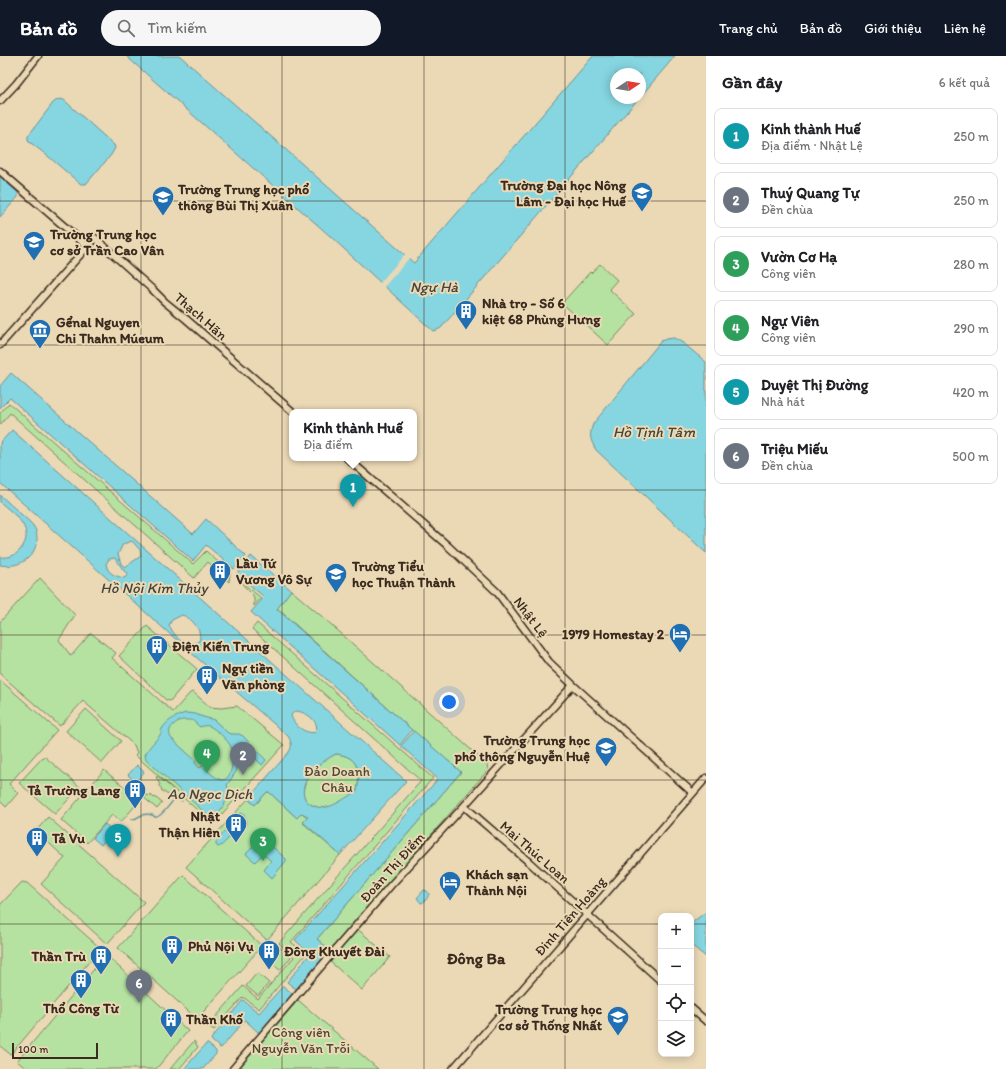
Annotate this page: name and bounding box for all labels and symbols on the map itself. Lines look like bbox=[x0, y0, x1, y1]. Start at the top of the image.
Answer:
north arrow bbox=[610, 68, 646, 104]
place label: Trường Đại học Nông Lâm - Đại học Huế bbox=[499, 177, 627, 210]
school or university icon: Trường Đại học Nông Lâm - Đại học Huế bbox=[629, 180, 655, 213]
place label: Trường Trung học phổ thông Bùi Thị Xuân bbox=[177, 181, 310, 214]
school or university icon: Trường Trung học phổ thông Bùi Thị Xuân bbox=[150, 184, 176, 217]
place label: Trường Trung học cơ sở Trần Cao Vân bbox=[49, 226, 164, 259]
school or university icon: Trường Trung học cơ sở Trần Cao Vân bbox=[21, 229, 47, 262]
water label: Ngự Hà bbox=[410, 278, 458, 296]
street label: Thạch Hãn bbox=[171, 289, 231, 344]
place label: Nhà trọ - Số 6 kiệt 68 Phùng Hưng bbox=[482, 295, 601, 328]
building icon: Nhà trọ - Số 6 kiệt 68 Phùng Hưng bbox=[453, 298, 479, 331]
place label: Gểnal Nguyen Chi Thahn Múeum bbox=[56, 314, 165, 347]
museum icon: Gểnal Nguyen Chi Thahn Múeum bbox=[27, 317, 53, 350]
water label: Hồ Tịnh Tâm bbox=[613, 423, 695, 441]
pin: 1 bbox=[340, 474, 366, 507]
place label: Lầu Tứ Vương Vô Sự bbox=[236, 555, 313, 588]
building icon: Lầu Tứ Vương Vô Sự bbox=[207, 558, 233, 591]
place label: Trường Tiểu học Thuận Thành bbox=[351, 558, 456, 591]
school or university icon: Trường Tiểu học Thuận Thành bbox=[323, 561, 349, 594]
water label: Hồ Nội Kim Thủy bbox=[100, 579, 210, 597]
street label: Nhật Lệ bbox=[510, 594, 552, 641]
hotel icon: 1979 Homestay 2 bbox=[667, 621, 693, 654]
place label: 1979 Homestay 2 bbox=[562, 626, 665, 643]
building icon: Điện Kiến Trung bbox=[144, 633, 170, 666]
place label: Điện Kiến Trung bbox=[172, 638, 270, 655]
place label: Ngự tiền Văn phòng bbox=[222, 660, 285, 693]
building icon: Ngự tiền Văn phòng bbox=[194, 663, 220, 696]
your location bbox=[439, 692, 459, 712]
place label: Trường Trung học phổ thông Nguyễn Huệ bbox=[453, 732, 590, 765]
school or university icon: Trường Trung học phổ thông Nguyễn Huệ bbox=[593, 735, 619, 768]
pin: 4 bbox=[194, 740, 220, 773]
pin: 2 bbox=[230, 742, 256, 775]
park label: Đảo Doanh Châu bbox=[304, 763, 370, 796]
building icon: Tả Trường Lang bbox=[122, 777, 148, 810]
place label: Tả Trường Lang bbox=[27, 782, 121, 799]
water label: Ao Ngọc Dịch bbox=[168, 785, 253, 803]
place label: Nhật Thận Hiên bbox=[158, 808, 221, 841]
building icon: Nhật Thận Hiên bbox=[223, 811, 249, 844]
street label: Mai Thúc Loan bbox=[496, 818, 573, 887]
pin: 5 bbox=[105, 824, 131, 857]
building icon: Tả Vu bbox=[24, 825, 50, 858]
pin: 3 bbox=[250, 828, 276, 861]
street label: Đoàn Thị Điểm bbox=[356, 829, 428, 906]
place label: Tả Vu bbox=[51, 830, 85, 847]
place label: Khách sạn Thành Nội bbox=[465, 866, 528, 899]
hotel icon: Khách sạn Thành Nội bbox=[437, 869, 463, 902]
street label: Đinh Tiên Hoàng bbox=[531, 872, 610, 960]
building icon: Phủ Nội Vụ bbox=[159, 933, 185, 966]
place label: Phủ Nội Vụ bbox=[188, 938, 254, 955]
building icon: Đông Khuyết Đài bbox=[256, 938, 282, 971]
building icon: Thần Trù bbox=[88, 943, 114, 976]
place label: Đông Khuyết Đài bbox=[284, 943, 385, 960]
place label: Thần Trù bbox=[30, 948, 86, 965]
district label: Đông Ba bbox=[447, 949, 506, 969]
building icon: Thổ Công Từ bbox=[68, 967, 94, 1000]
pin: 6 bbox=[126, 970, 152, 1003]
place label: Thổ Công Từ bbox=[42, 1000, 120, 1017]
place label: Trường Trung học cơ sở Thống Nhất bbox=[494, 1001, 603, 1034]
school or university icon: Trường Trung học cơ sở Thống Nhất bbox=[605, 1004, 631, 1037]
building icon: Thần Khố bbox=[158, 1006, 184, 1039]
place label: Thần Khố bbox=[185, 1011, 244, 1028]
park label: Công viên Nguyễn Văn Trỗi bbox=[252, 1024, 350, 1057]
scale bar bbox=[12, 1041, 98, 1060]

